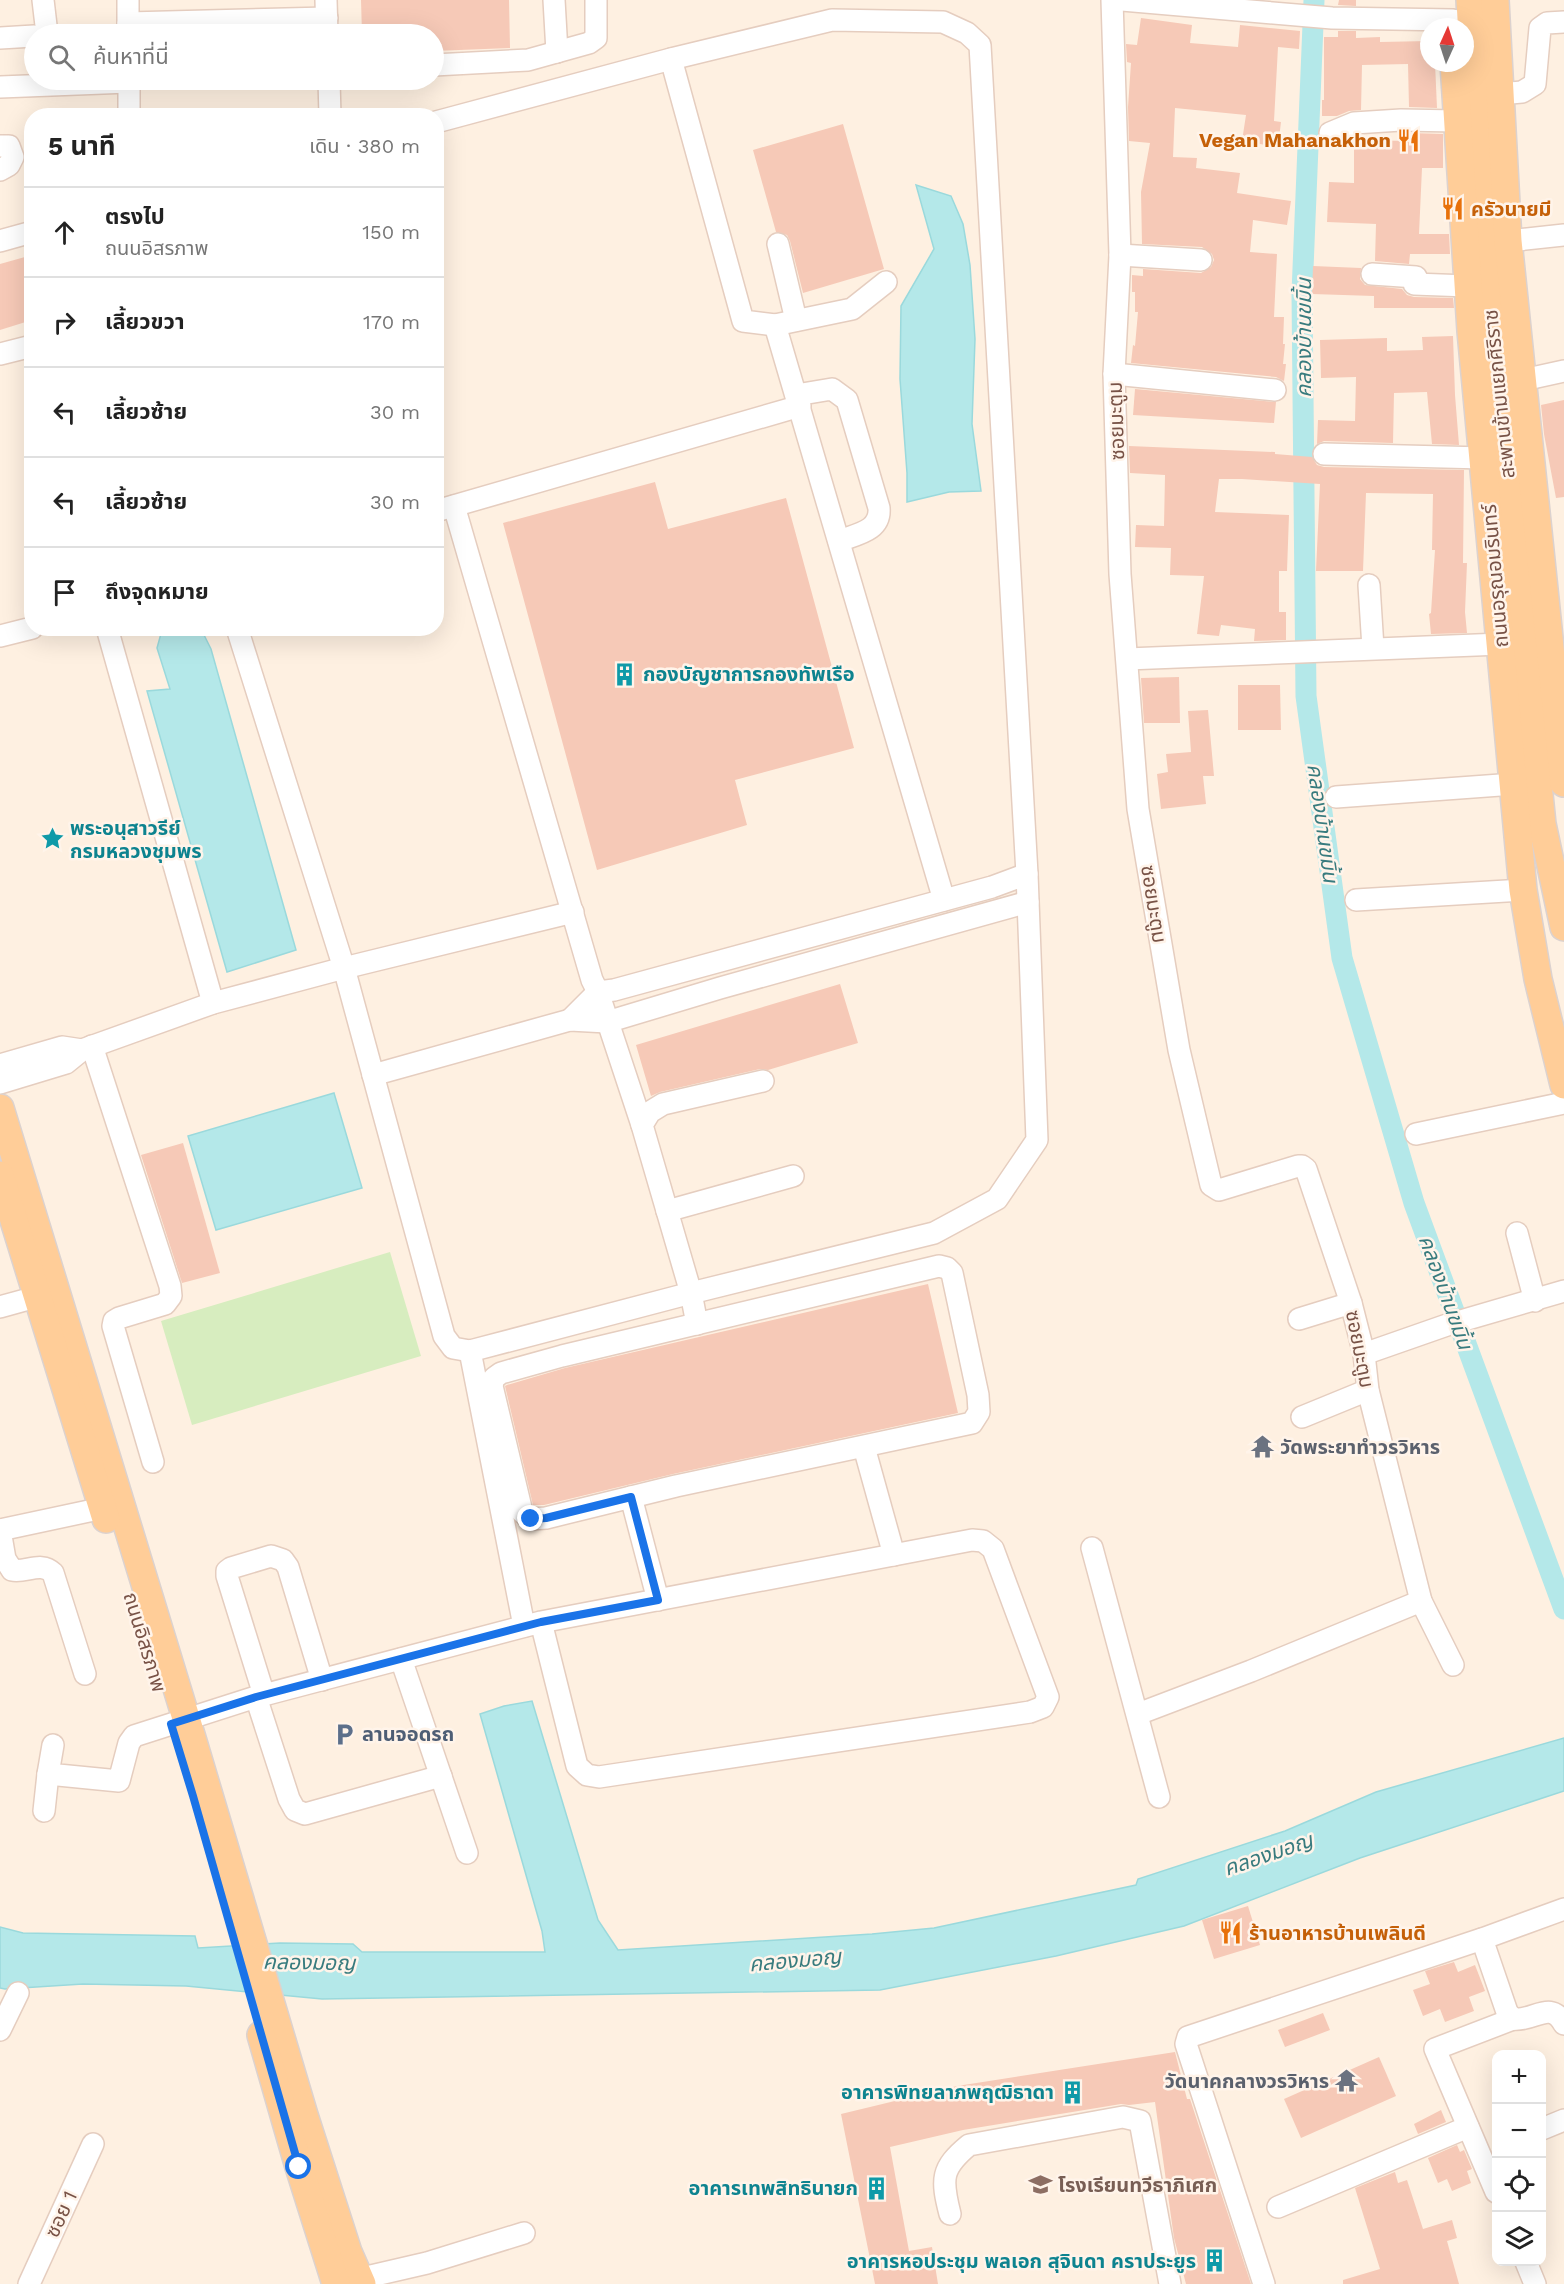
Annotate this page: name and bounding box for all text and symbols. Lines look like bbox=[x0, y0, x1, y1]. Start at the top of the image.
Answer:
north arrow bbox=[1420, 18, 1474, 72]
search box bbox=[24, 24, 444, 90]
icon: search bbox=[45, 41, 78, 74]
text: ค้นหาที่นี่ bbox=[93, 44, 169, 69]
restaurant icon: Vegan Mahanakhon bbox=[1396, 127, 1422, 153]
place label: Vegan Mahanakhon bbox=[1199, 128, 1391, 152]
text: 5 นาที bbox=[48, 131, 115, 161]
text: เดิน · 380 m bbox=[309, 134, 420, 158]
restaurant icon: ครัวนายมี bbox=[1440, 196, 1466, 222]
place label: ครัวนายมี bbox=[1471, 197, 1552, 221]
text: ตรงไป bbox=[105, 204, 165, 229]
icon: ahead bbox=[48, 216, 81, 249]
text: 150 m bbox=[362, 220, 420, 244]
text: ถนนอิสรภาพ bbox=[105, 236, 208, 260]
water label: คลองบ้านขมิ้น bbox=[1290, 277, 1316, 398]
icon: right bbox=[48, 306, 81, 339]
street label: สะพานข้ามแยกศิริราช bbox=[1478, 308, 1520, 480]
text: เลี้ยวขวา bbox=[105, 309, 185, 334]
text: 170 m bbox=[363, 310, 420, 334]
street label: ซอยมะตูม bbox=[1103, 381, 1130, 461]
icon: left bbox=[48, 396, 81, 429]
text: เลี้ยวซ้าย bbox=[105, 399, 187, 424]
text: 30 m bbox=[370, 400, 420, 424]
icon: left bbox=[48, 486, 81, 519]
text: เลี้ยวซ้าย bbox=[105, 489, 187, 514]
text: 30 m bbox=[370, 490, 420, 514]
street label: ถนนอรุณอมรินทร์ bbox=[1477, 502, 1513, 649]
icon: arrive bbox=[48, 576, 81, 609]
text: ถึงจุดหมาย bbox=[105, 579, 209, 604]
building icon: กองบัญชาการกองทัพเรือ bbox=[612, 661, 638, 687]
place label: กองบัญชาการกองทัพเรือ bbox=[643, 662, 855, 686]
water label: คลองบ้านขมิ้น bbox=[1302, 762, 1345, 885]
place label: พระอนุสาวรีย์ กรมหลวงชุมพร bbox=[70, 816, 202, 863]
place icon: พระอนุสาวรีย์ กรมหลวงชุมพร bbox=[39, 826, 65, 852]
street label: ซอยมะตูม bbox=[1135, 863, 1172, 945]
water label: คลองบ้านขมิ้น bbox=[1414, 1231, 1479, 1354]
street label: ซอยมะตูม bbox=[1340, 1308, 1379, 1390]
temple icon: วัดพระยาทําวรวิหาร bbox=[1249, 1434, 1275, 1460]
place label: วัดพระยาทําวรวิหาร bbox=[1280, 1435, 1440, 1459]
route end bbox=[517, 1505, 543, 1531]
street label: ถนนอิสรภาพ bbox=[118, 1589, 172, 1695]
parking icon: ลานจอดรถ bbox=[331, 1721, 357, 1747]
place label: ลานจอดรถ bbox=[362, 1722, 454, 1746]
water label: คลองมอญ bbox=[1220, 1827, 1317, 1881]
restaurant icon: ร้านอาหารบ้านเพลินดี bbox=[1218, 1920, 1244, 1946]
place label: ร้านอาหารบ้านเพลินดี bbox=[1249, 1921, 1426, 1945]
water label: คลองมอญ bbox=[748, 1943, 844, 1976]
water label: คลองมอญ bbox=[263, 1949, 357, 1975]
map controls bbox=[1492, 2050, 1546, 2266]
button: + bbox=[1492, 2050, 1546, 2104]
temple icon: วัดนาคกลางวรวิหาร bbox=[1334, 2068, 1360, 2094]
place label: วัดนาคกลางวรวิหาร bbox=[1165, 2069, 1329, 2093]
building icon: อาคารพิทยลาภพฤฒิธาดา bbox=[1059, 2079, 1085, 2105]
place label: อาคารพิทยลาภพฤฒิธาดา bbox=[841, 2080, 1054, 2104]
button: − bbox=[1492, 2104, 1546, 2158]
route start bbox=[285, 2153, 311, 2179]
button: locate bbox=[1492, 2158, 1546, 2212]
school or university icon: โรงเรียนทวีธาภิเศก bbox=[1027, 2172, 1053, 2198]
place label: โรงเรียนทวีธาภิเศก bbox=[1058, 2173, 1217, 2197]
building icon: อาคารเทพสิทธินายก bbox=[863, 2175, 889, 2201]
place label: อาคารเทพสิทธินายก bbox=[689, 2176, 858, 2200]
street label: ซอย 1 bbox=[40, 2187, 82, 2241]
button: layers bbox=[1492, 2212, 1546, 2266]
building icon: อาคารหอประชุม พลเอก สุจินดา คราประยูร bbox=[1201, 2248, 1227, 2274]
place label: อาคารหอประชุม พลเอก สุจินดา คราประยูร bbox=[847, 2249, 1196, 2273]

